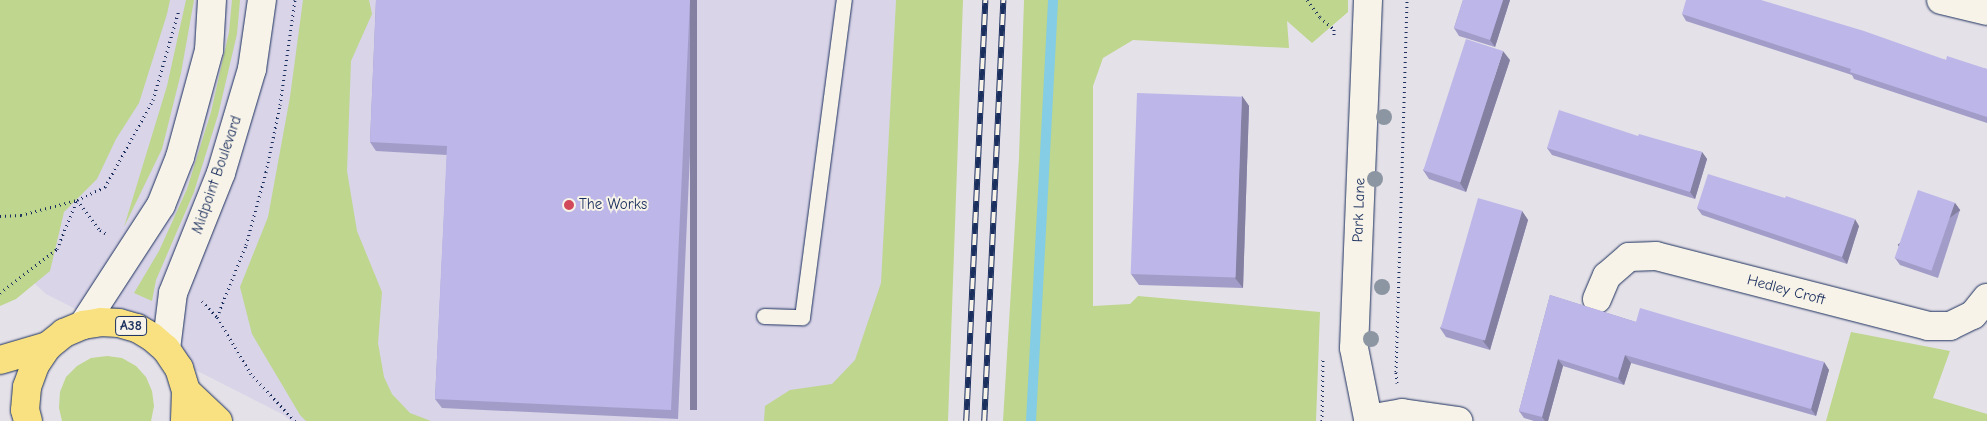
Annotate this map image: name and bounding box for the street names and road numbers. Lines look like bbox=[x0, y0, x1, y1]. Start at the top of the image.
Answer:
street label: Midpoint Boulevard bbox=[188, 114, 246, 236]
street label: Park Lane bbox=[1349, 177, 1369, 243]
street label: Hedley Croft bbox=[1745, 271, 1827, 309]
road number: A38 bbox=[115, 314, 147, 338]

